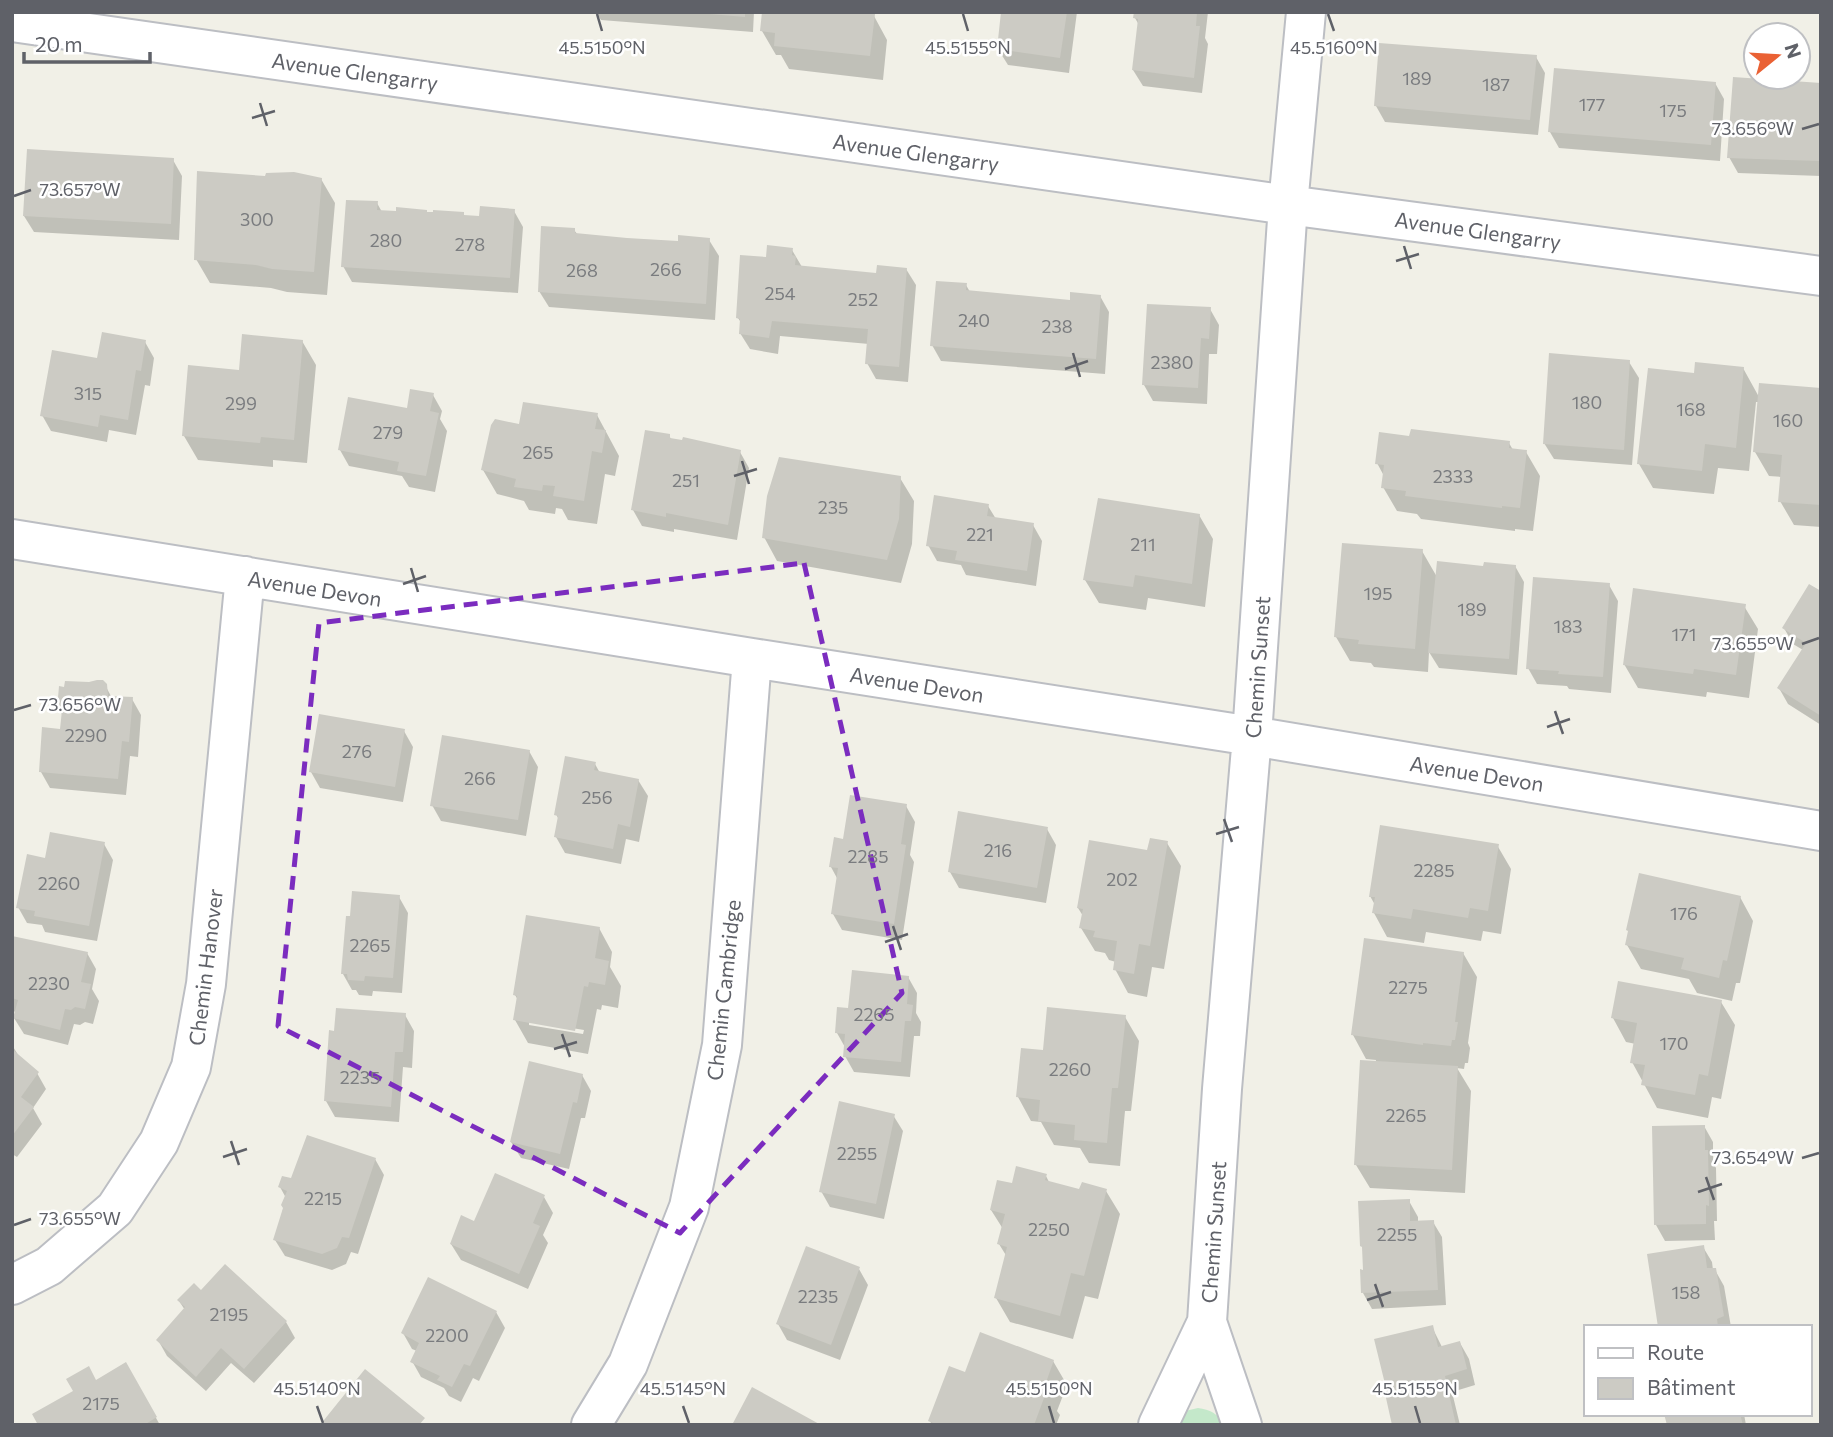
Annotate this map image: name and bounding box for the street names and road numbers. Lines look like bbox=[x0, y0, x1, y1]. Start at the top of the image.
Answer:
street label: Avenue Glengarry bbox=[270, 47, 440, 95]
street label: Avenue Glengarry bbox=[831, 128, 1001, 176]
street label: Avenue Glengarry bbox=[1393, 206, 1563, 254]
street label: Avenue Devon bbox=[246, 565, 384, 611]
street label: Chemin Sunset bbox=[1240, 595, 1274, 739]
street label: Avenue Devon bbox=[848, 661, 986, 707]
street label: Avenue Devon bbox=[1408, 750, 1546, 796]
street label: Chemin Hanover bbox=[183, 887, 227, 1047]
street label: Chemin Cambridge bbox=[701, 898, 745, 1082]
street label: Chemin Sunset bbox=[1196, 1160, 1230, 1304]

